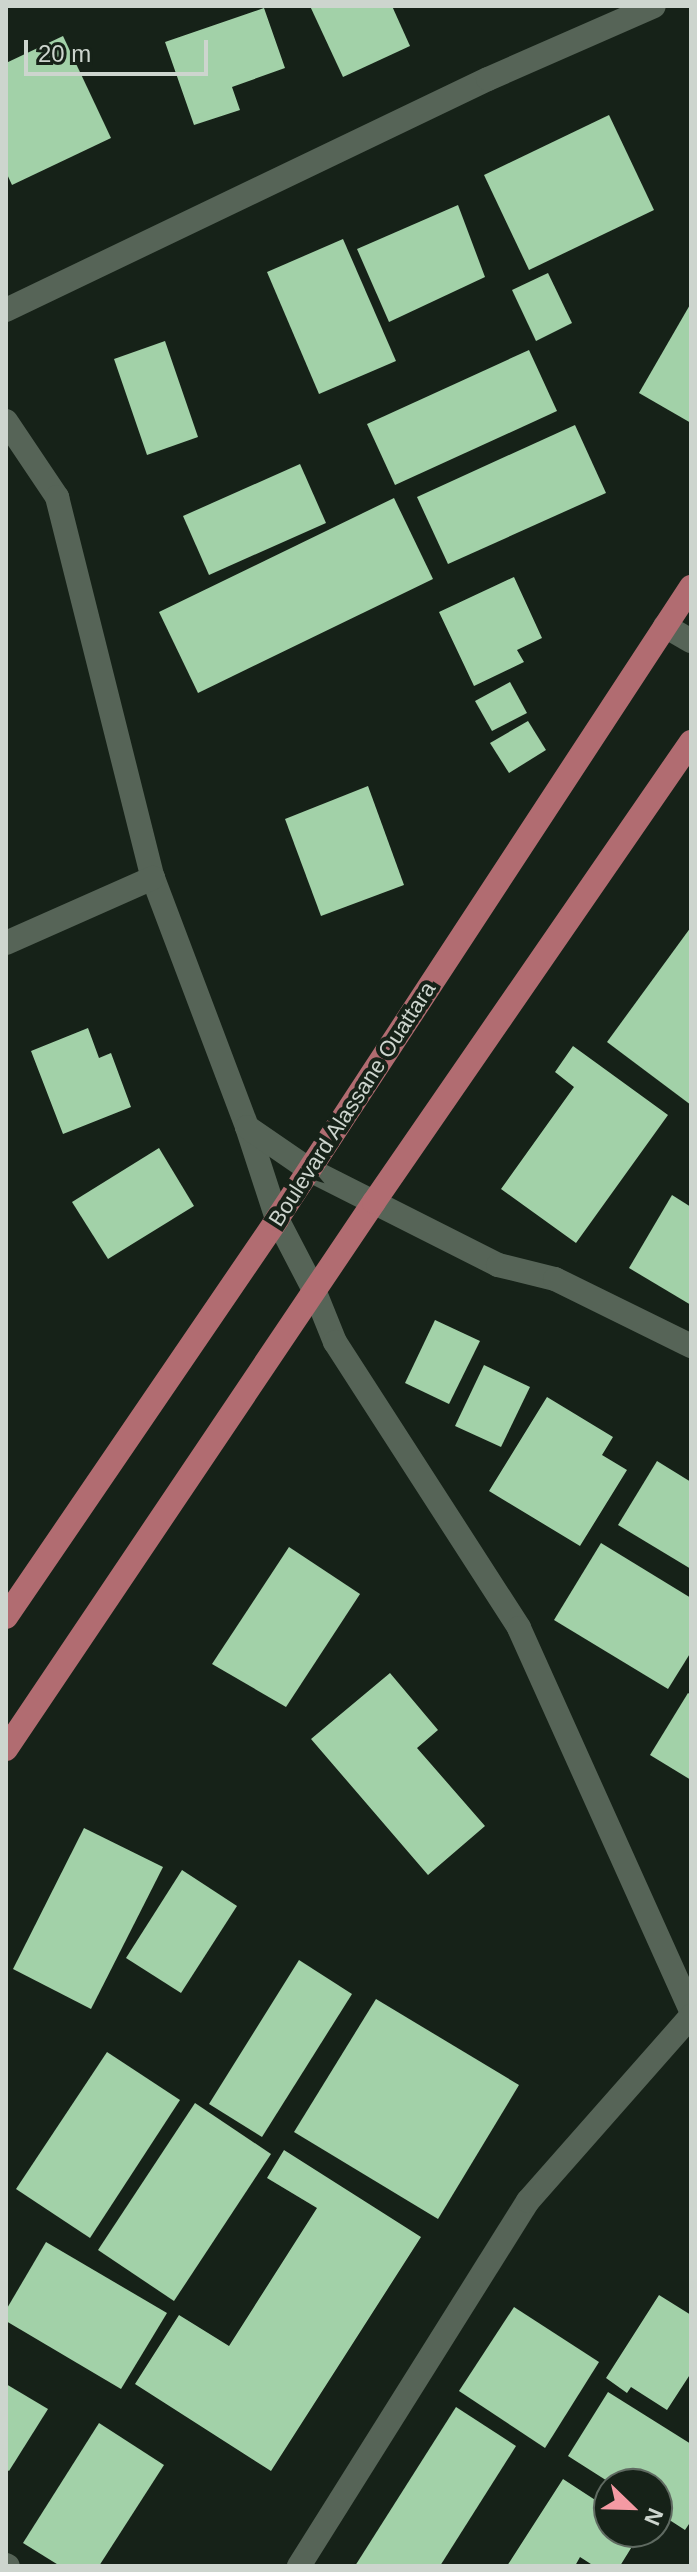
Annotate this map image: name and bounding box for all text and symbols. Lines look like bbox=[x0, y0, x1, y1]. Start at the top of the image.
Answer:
scale bar bbox=[28, 24, 212, 74]
text: 20 m bbox=[38, 40, 91, 67]
street label: Boulevard Alassane Ouattara bbox=[263, 976, 441, 1232]
north arrow bbox=[593, 2468, 673, 2548]
text: N bbox=[639, 2505, 668, 2529]

